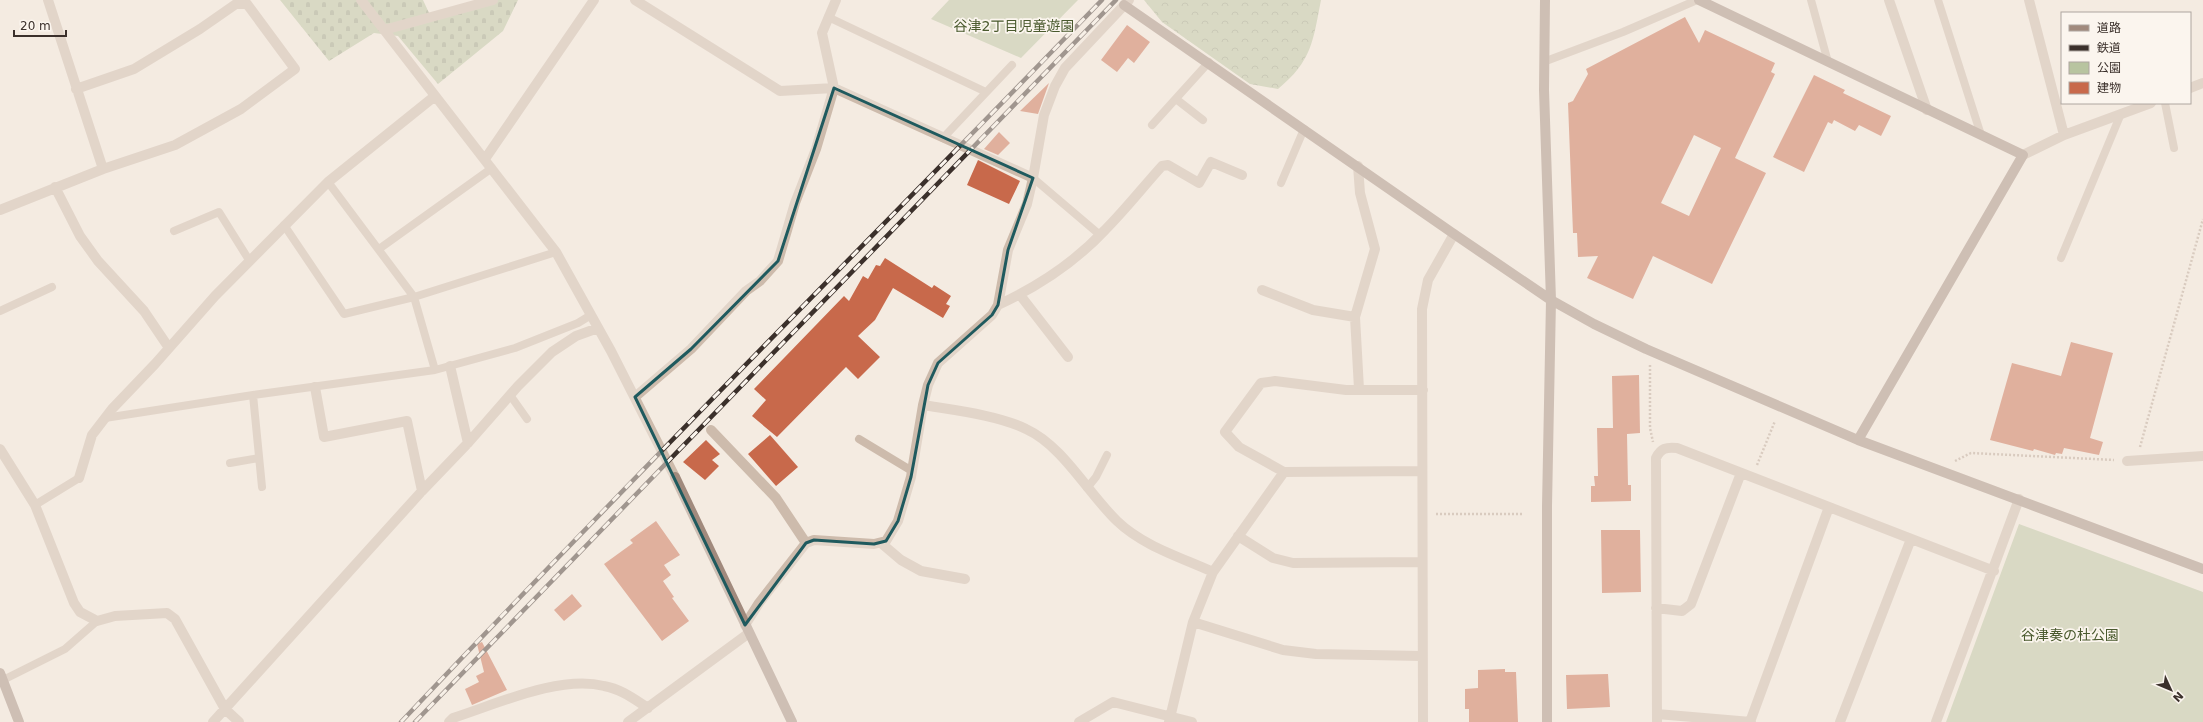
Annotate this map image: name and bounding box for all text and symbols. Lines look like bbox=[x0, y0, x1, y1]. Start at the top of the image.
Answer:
scale bar bbox=[14, 12, 66, 38]
legend bbox=[2061, 12, 2191, 104]
park label: 谷津2丁目児童遊園 bbox=[954, 18, 1074, 34]
text: 20 m bbox=[20, 19, 51, 33]
text: 道路 bbox=[2097, 21, 2121, 35]
text: 鉄道 bbox=[2097, 41, 2121, 55]
text: 公園 bbox=[2097, 61, 2121, 75]
text: 建物 bbox=[2097, 81, 2121, 95]
park label: 谷津奏の杜公園 bbox=[2021, 627, 2119, 643]
north arrow bbox=[2151, 670, 2191, 710]
text: N bbox=[2170, 689, 2186, 704]

